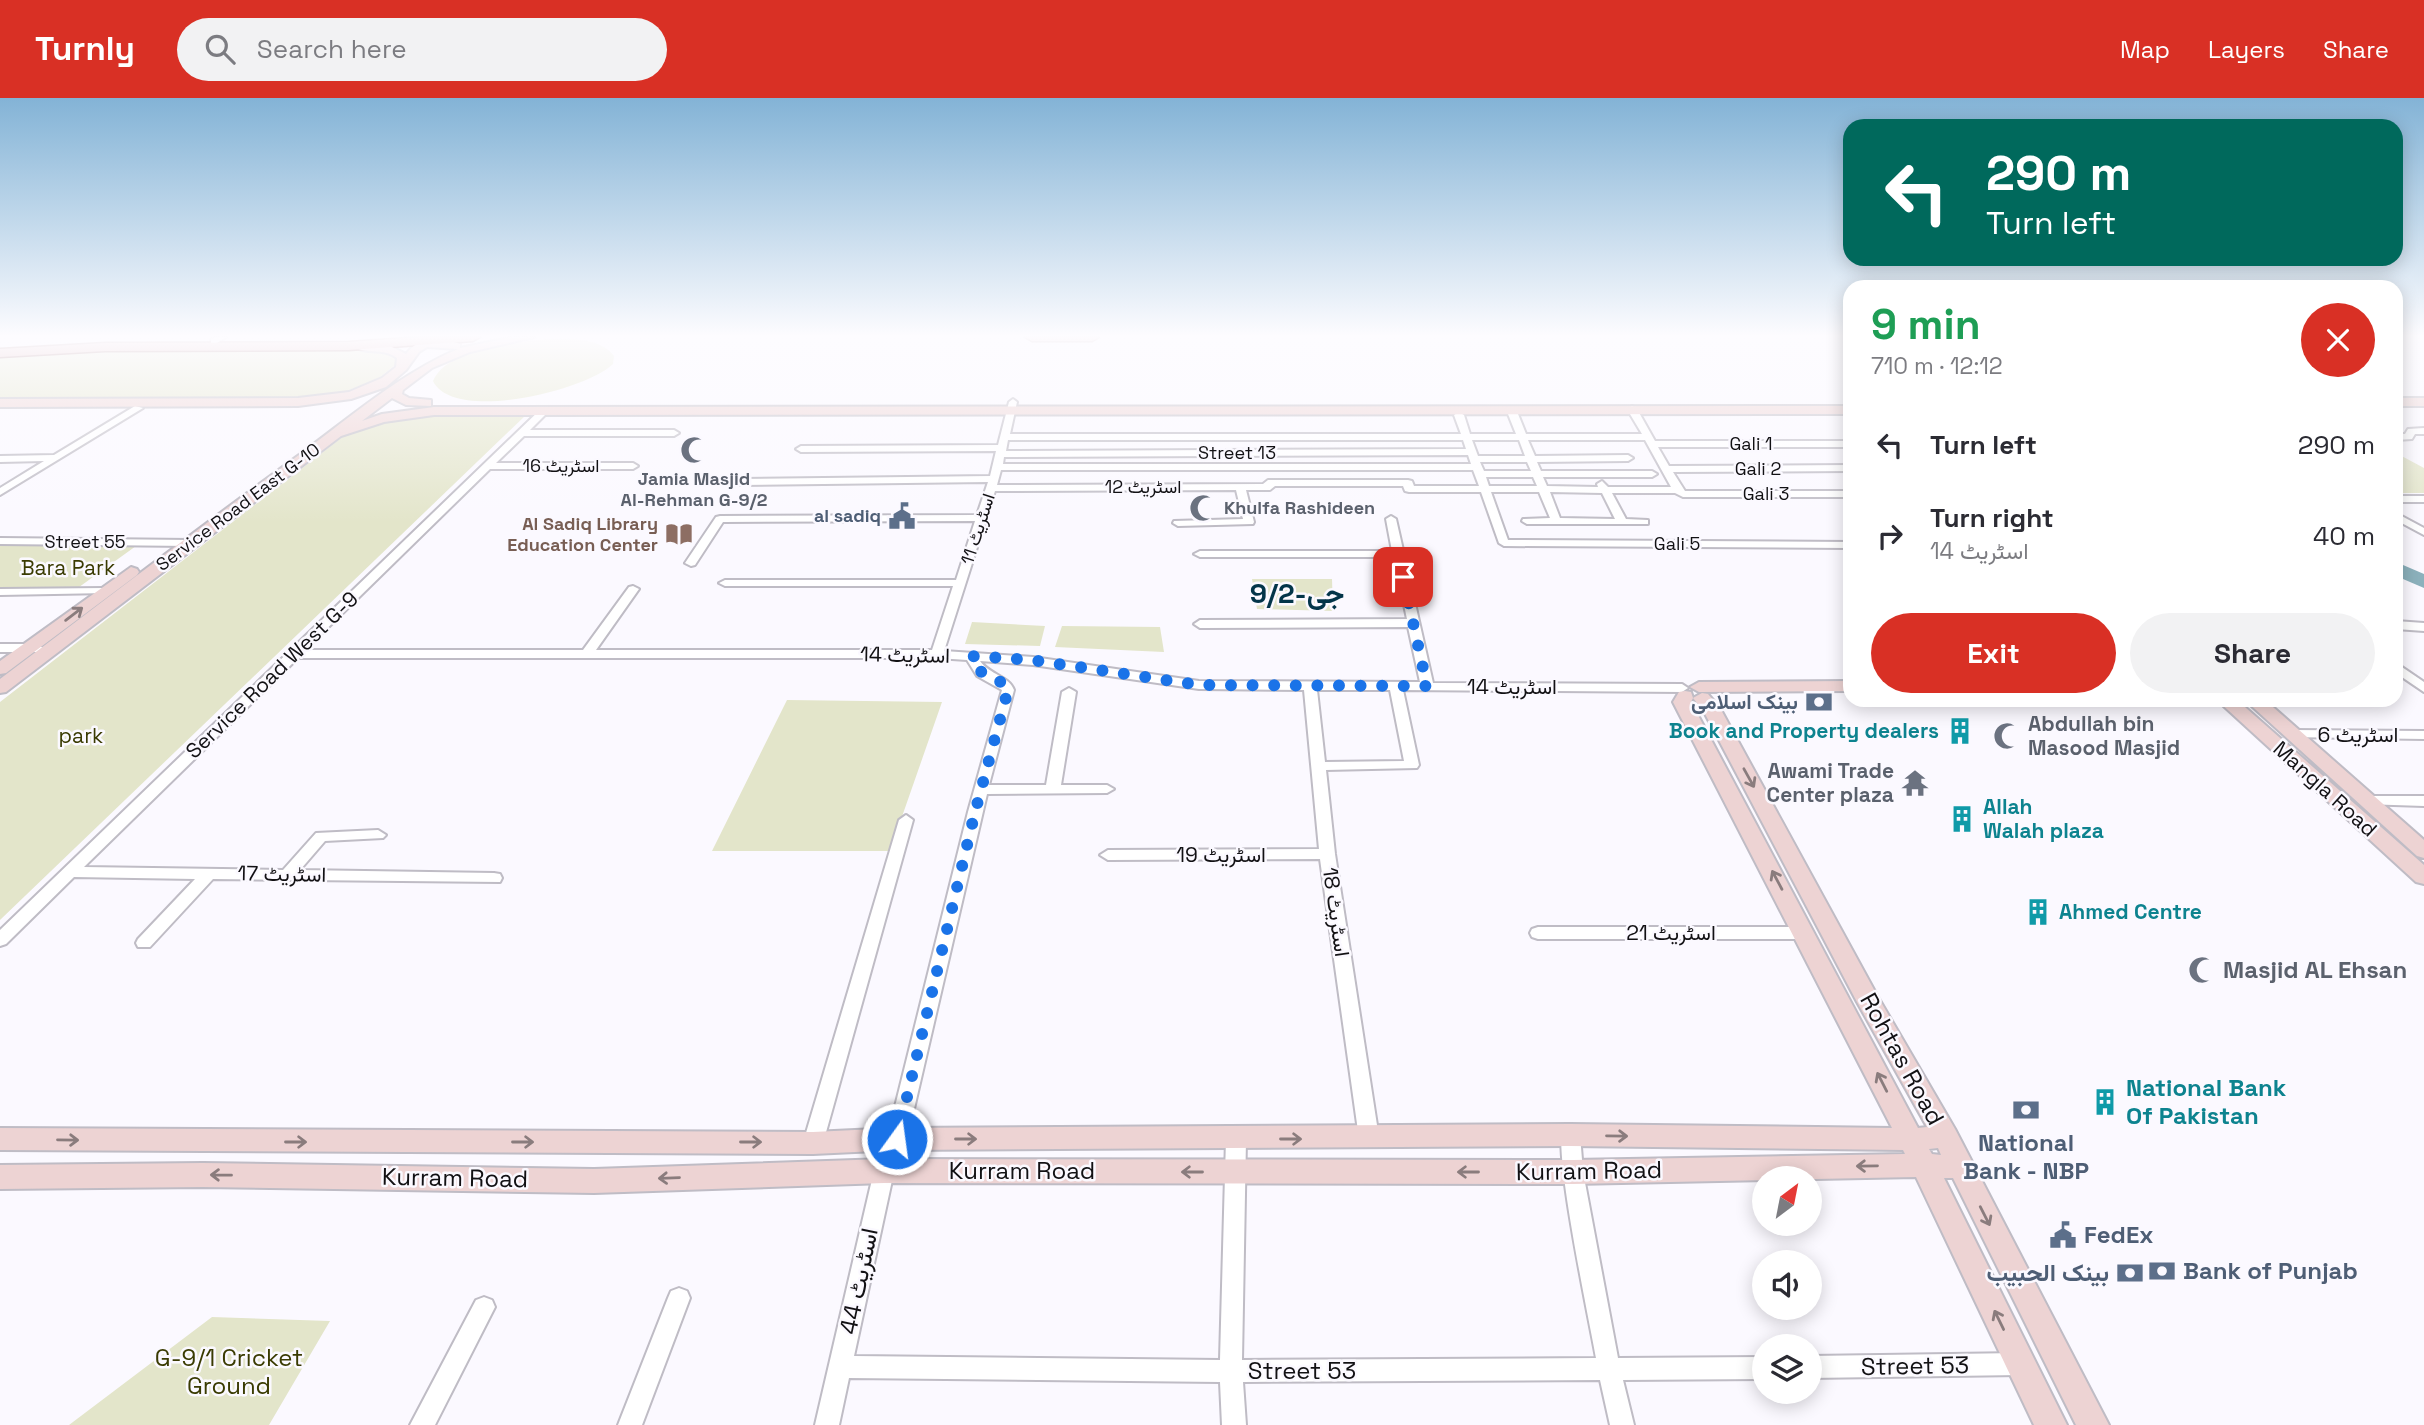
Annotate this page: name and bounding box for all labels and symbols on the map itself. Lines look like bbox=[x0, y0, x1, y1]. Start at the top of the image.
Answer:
street label: Gali 1 bbox=[1729, 432, 1773, 455]
mosque icon: Jamia Masjid Al-Rehman G-9/2 bbox=[679, 435, 709, 465]
street label: Service Road East G-10 bbox=[151, 437, 324, 576]
street label: Street 13 bbox=[1198, 441, 1276, 464]
street label: اسٹریٹ 16 bbox=[523, 454, 599, 477]
street label: Gali 2 bbox=[1735, 457, 1781, 480]
place label: Jamia Masjid Al-Rehman G-9/2 bbox=[621, 467, 768, 511]
street label: اسٹریٹ 12 bbox=[1105, 475, 1181, 498]
street label: Gali 3 bbox=[1743, 482, 1789, 505]
street label: اسٹریٹ 11 bbox=[955, 490, 1000, 567]
mosque icon: Khulfa Rashideen bbox=[1188, 493, 1218, 523]
place label: Khulfa Rashideen bbox=[1224, 496, 1375, 519]
public building icon: al sadiq bbox=[887, 501, 917, 531]
place label: al sadiq bbox=[814, 504, 881, 527]
place label: Al Sadiq Library Education Center bbox=[507, 512, 658, 556]
library icon: Al Sadiq Library Education Center bbox=[664, 519, 694, 549]
street label: Street 55 bbox=[44, 530, 126, 553]
street label: Gali 5 bbox=[1654, 532, 1700, 555]
pin bbox=[1373, 547, 1433, 607]
park label: Bara Park bbox=[21, 554, 115, 581]
district label: جی-9/2 bbox=[1250, 575, 1344, 611]
street label: Service Road West G-9 bbox=[180, 585, 364, 764]
one-way arrow bbox=[65, 606, 83, 621]
street label: اسٹریٹ 14 bbox=[860, 640, 950, 669]
street label: اسٹریٹ 14 bbox=[1467, 673, 1557, 700]
bank icon: بینک اسلامی bbox=[1804, 687, 1834, 717]
place label: بینک اسلامی bbox=[1691, 688, 1798, 715]
place label: Abdullah bin Masood Masjid bbox=[2028, 710, 2180, 761]
building icon: Book and Property dealers bbox=[1945, 716, 1975, 746]
place label: Book and Property dealers bbox=[1669, 717, 1939, 744]
mosque icon: Abdullah bin Masood Masjid bbox=[1992, 721, 2022, 751]
street label: اسٹریٹ 6 bbox=[2318, 721, 2398, 748]
park label: park bbox=[59, 722, 103, 749]
street label: Mangla Road bbox=[2268, 735, 2383, 842]
place label: Awami Trade Center plaza bbox=[1767, 757, 1894, 808]
one-way arrow bbox=[1742, 768, 1756, 788]
temple icon: Awami Trade Center plaza bbox=[1900, 768, 1930, 798]
place label: Allah Walah plaza bbox=[1983, 793, 2104, 844]
building icon: Allah Walah plaza bbox=[1947, 804, 1977, 834]
street label: اسٹریٹ 19 bbox=[1176, 841, 1266, 868]
street label: اسٹریٹ 17 bbox=[237, 859, 327, 888]
street label: اسٹریٹ 18 bbox=[1317, 866, 1356, 958]
one-way arrow bbox=[1769, 870, 1783, 891]
building icon: Ahmed Centre bbox=[2023, 897, 2053, 927]
place label: Ahmed Centre bbox=[2059, 898, 2202, 925]
street label: اسٹریٹ 21 bbox=[1626, 919, 1716, 946]
place label: Masjid AL Ehsan bbox=[2223, 954, 2407, 985]
mosque icon: Masjid AL Ehsan bbox=[2187, 955, 2217, 985]
street label: Rohtas Road bbox=[1853, 987, 1952, 1130]
one-way arrow bbox=[1874, 1072, 1888, 1093]
place label: National Bank Of Pakistan bbox=[2126, 1072, 2287, 1131]
building icon: National Bank Of Pakistan bbox=[2090, 1087, 2120, 1117]
bank icon: National Bank - NBP bbox=[2011, 1095, 2041, 1125]
position arrow bbox=[860, 1102, 934, 1176]
place label: National Bank - NBP bbox=[1963, 1127, 2089, 1186]
one-way arrow bbox=[1605, 1129, 1628, 1143]
one-way arrow bbox=[954, 1132, 977, 1146]
one-way arrow bbox=[1279, 1132, 1302, 1146]
one-way arrow bbox=[56, 1133, 79, 1147]
one-way arrow bbox=[284, 1135, 307, 1149]
one-way arrow bbox=[511, 1135, 534, 1149]
one-way arrow bbox=[739, 1136, 762, 1149]
street label: Kurram Road bbox=[1516, 1154, 1662, 1187]
street label: Kurram Road bbox=[949, 1155, 1095, 1186]
one-way arrow bbox=[1856, 1160, 1879, 1173]
street label: Kurram Road bbox=[382, 1161, 528, 1194]
one-way arrow bbox=[1181, 1165, 1204, 1179]
one-way arrow bbox=[1457, 1165, 1480, 1179]
north arrow bbox=[1752, 1166, 1822, 1236]
one-way arrow bbox=[210, 1168, 233, 1182]
one-way arrow bbox=[657, 1171, 680, 1185]
one-way arrow bbox=[1978, 1205, 1992, 1226]
place label: FedEx bbox=[2084, 1219, 2153, 1250]
public building icon: FedEx bbox=[2048, 1220, 2078, 1250]
street label: اسٹریٹ 44 bbox=[832, 1225, 885, 1337]
place label: Bank of Punjab bbox=[2183, 1255, 2358, 1286]
bank icon: Bank of Punjab bbox=[2147, 1256, 2177, 1286]
place label: بينک الحبيب bbox=[1987, 1257, 2109, 1288]
bank icon: بينک الحبيب bbox=[2115, 1258, 2145, 1288]
one-way arrow bbox=[1991, 1310, 2005, 1331]
park label: G-9/1 Cricket Ground bbox=[155, 1342, 303, 1401]
street label: Street 53 bbox=[1861, 1349, 1969, 1382]
street label: Street 53 bbox=[1248, 1355, 1356, 1386]

